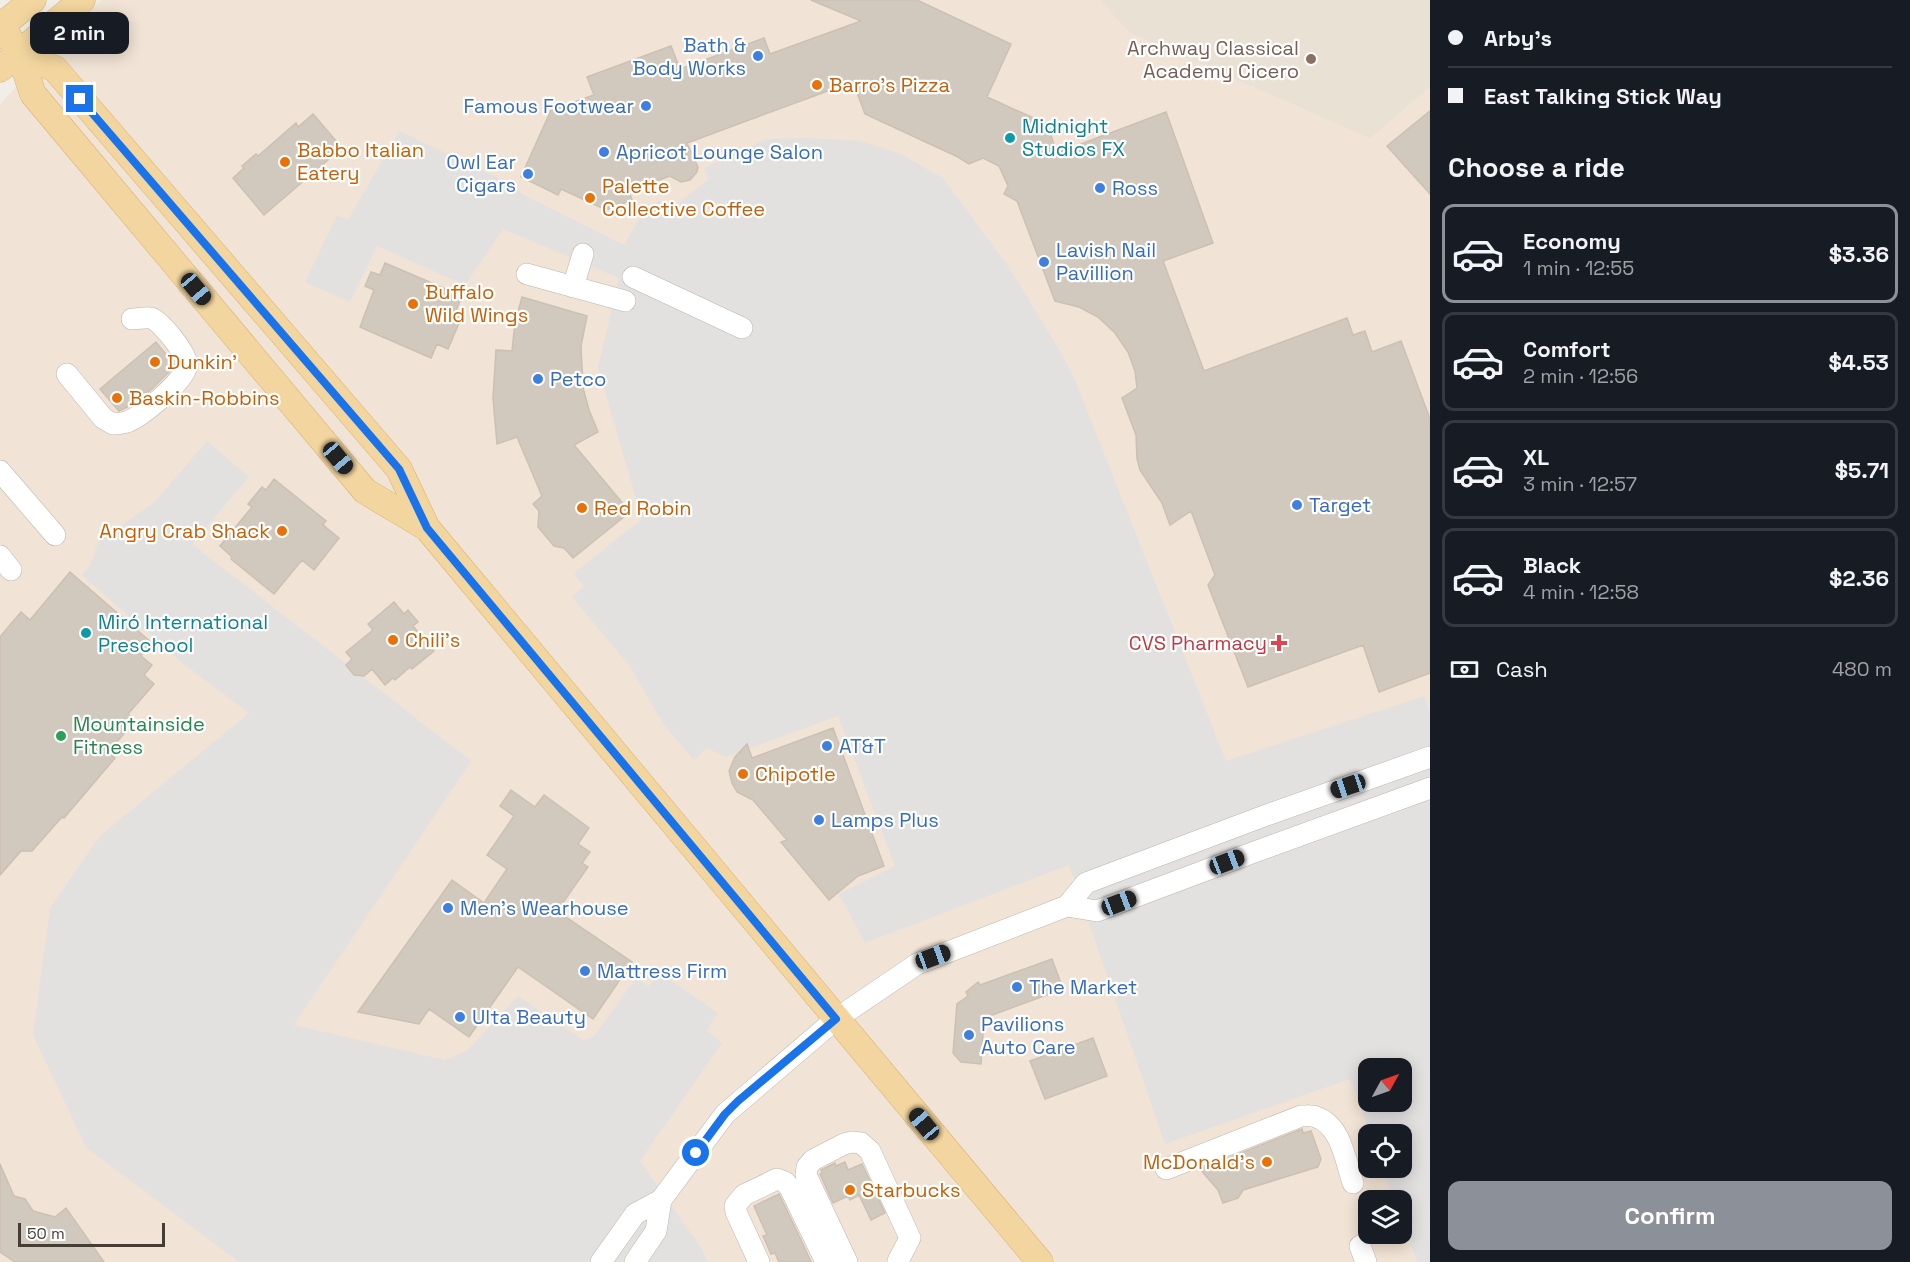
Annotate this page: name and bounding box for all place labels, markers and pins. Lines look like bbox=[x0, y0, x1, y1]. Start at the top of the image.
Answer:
place label: Bath & Body Works bbox=[632, 32, 746, 81]
place label: Archway Classical Academy Cicero bbox=[1127, 35, 1299, 84]
marker: Bath & Body Works bbox=[751, 49, 765, 63]
marker: Archway Classical Academy Cicero bbox=[1304, 52, 1318, 66]
place label: Barro's Pizza bbox=[829, 72, 950, 98]
marker: Barro's Pizza bbox=[810, 78, 824, 92]
place label: Famous Footwear bbox=[463, 93, 634, 119]
marker: Famous Footwear bbox=[639, 99, 653, 113]
place label: Midnight Studios FX bbox=[1022, 113, 1125, 162]
marker: Midnight Studios FX bbox=[1003, 131, 1017, 145]
place label: Babbo Italian Eatery bbox=[297, 137, 424, 186]
place label: Apricot Lounge Salon bbox=[616, 139, 823, 165]
marker: Apricot Lounge Salon bbox=[597, 145, 611, 159]
place label: Owl Ear Cigars bbox=[446, 149, 516, 198]
marker: Babbo Italian Eatery bbox=[278, 155, 292, 169]
marker: Owl Ear Cigars bbox=[521, 167, 535, 181]
place label: Palette Collective Coffee bbox=[602, 173, 765, 222]
place label: Ross bbox=[1112, 175, 1158, 201]
marker: Ross bbox=[1093, 181, 1107, 195]
marker: Palette Collective Coffee bbox=[583, 191, 597, 205]
place label: Lavish Nail Pavillion bbox=[1056, 237, 1156, 286]
marker: Lavish Nail Pavillion bbox=[1037, 255, 1051, 269]
place label: Buffalo Wild Wings bbox=[425, 279, 528, 328]
marker: Buffalo Wild Wings bbox=[406, 297, 420, 311]
place label: Dunkin' bbox=[167, 349, 237, 375]
marker: Dunkin' bbox=[148, 355, 162, 369]
place label: Petco bbox=[550, 366, 606, 392]
marker: Petco bbox=[531, 372, 545, 386]
place label: Baskin-Robbins bbox=[129, 385, 280, 411]
marker: Baskin-Robbins bbox=[110, 391, 124, 405]
place label: Target bbox=[1309, 492, 1371, 518]
place label: Red Robin bbox=[594, 495, 692, 521]
marker: Target bbox=[1290, 498, 1304, 512]
marker: Red Robin bbox=[575, 501, 589, 515]
place label: Angry Crab Shack bbox=[99, 518, 270, 544]
marker: Angry Crab Shack bbox=[275, 524, 289, 538]
place label: Miró International Preschool bbox=[98, 609, 268, 658]
marker: Miró International Preschool bbox=[79, 626, 93, 640]
place label: Chili's bbox=[405, 627, 460, 653]
place label: CVS Pharmacy bbox=[1129, 630, 1267, 656]
marker: Chili's bbox=[386, 633, 400, 647]
marker: CVS Pharmacy bbox=[1272, 636, 1286, 650]
place label: Mountainside Fitness bbox=[73, 711, 205, 760]
marker: Mountainside Fitness bbox=[54, 729, 68, 743]
place label: AT&T bbox=[839, 733, 886, 759]
marker: AT&T bbox=[820, 739, 834, 753]
place label: Chipotle bbox=[755, 761, 836, 787]
marker: Chipotle bbox=[736, 767, 750, 781]
place label: Lamps Plus bbox=[831, 807, 939, 833]
marker: Lamps Plus bbox=[812, 813, 826, 827]
place label: Men's Wearhouse bbox=[460, 895, 629, 921]
marker: Men's Wearhouse bbox=[441, 901, 455, 915]
place label: Mattress Firm bbox=[597, 958, 727, 984]
marker: Mattress Firm bbox=[578, 964, 592, 978]
place label: The Market bbox=[1029, 974, 1137, 1000]
marker: The Market bbox=[1010, 980, 1024, 994]
place label: Ulta Beauty bbox=[472, 1004, 586, 1030]
marker: Ulta Beauty bbox=[453, 1010, 467, 1024]
place label: Pavilions Auto Care bbox=[981, 1011, 1076, 1060]
marker: Pavilions Auto Care bbox=[962, 1028, 976, 1042]
place label: McDonald's bbox=[1143, 1149, 1255, 1175]
marker: McDonald's bbox=[1260, 1155, 1274, 1169]
place label: Starbucks bbox=[862, 1177, 961, 1203]
marker: Starbucks bbox=[843, 1183, 857, 1197]

